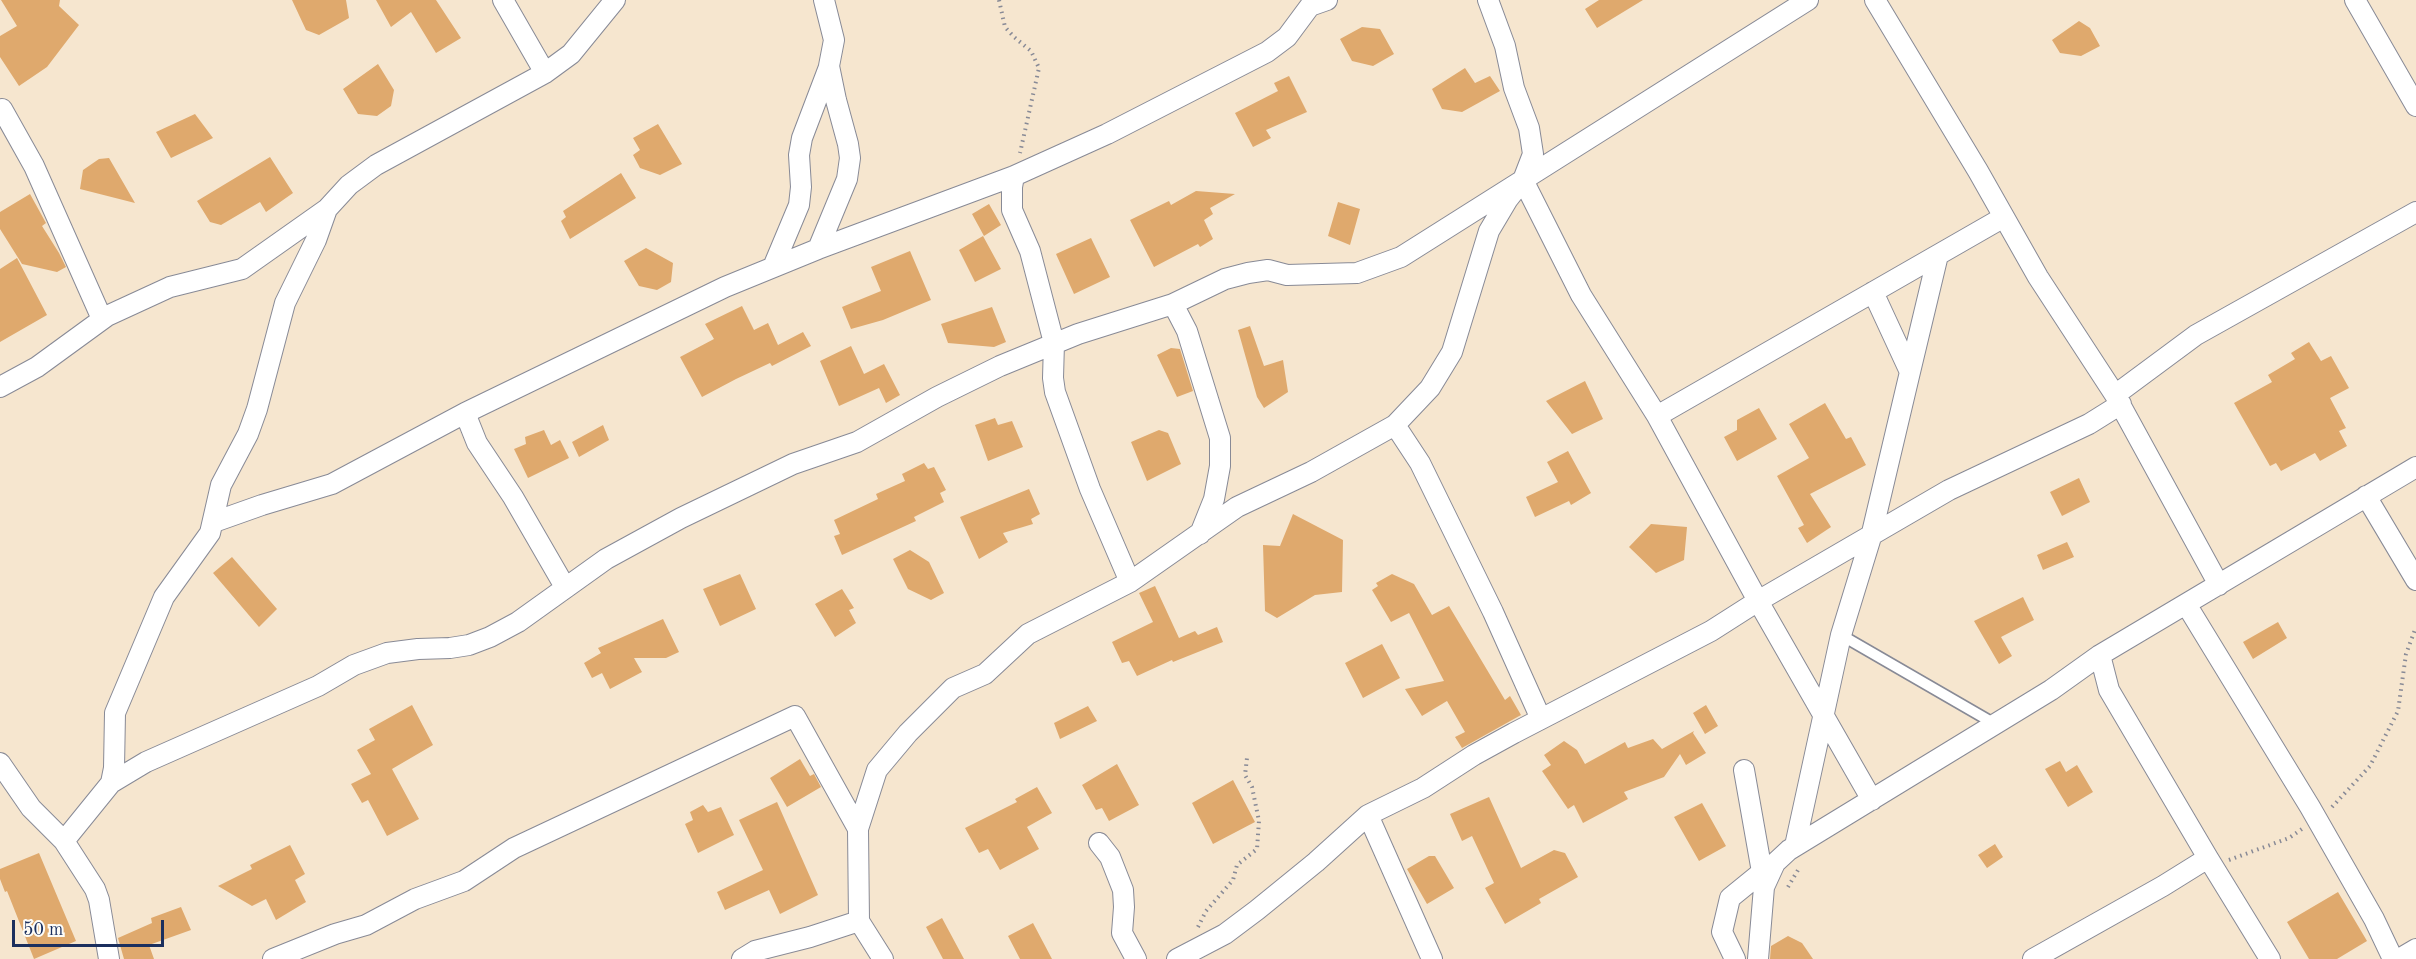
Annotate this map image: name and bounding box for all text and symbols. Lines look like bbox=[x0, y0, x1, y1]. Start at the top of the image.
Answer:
scale bar bbox=[15, 908, 166, 946]
text: 50 m bbox=[23, 921, 63, 939]

